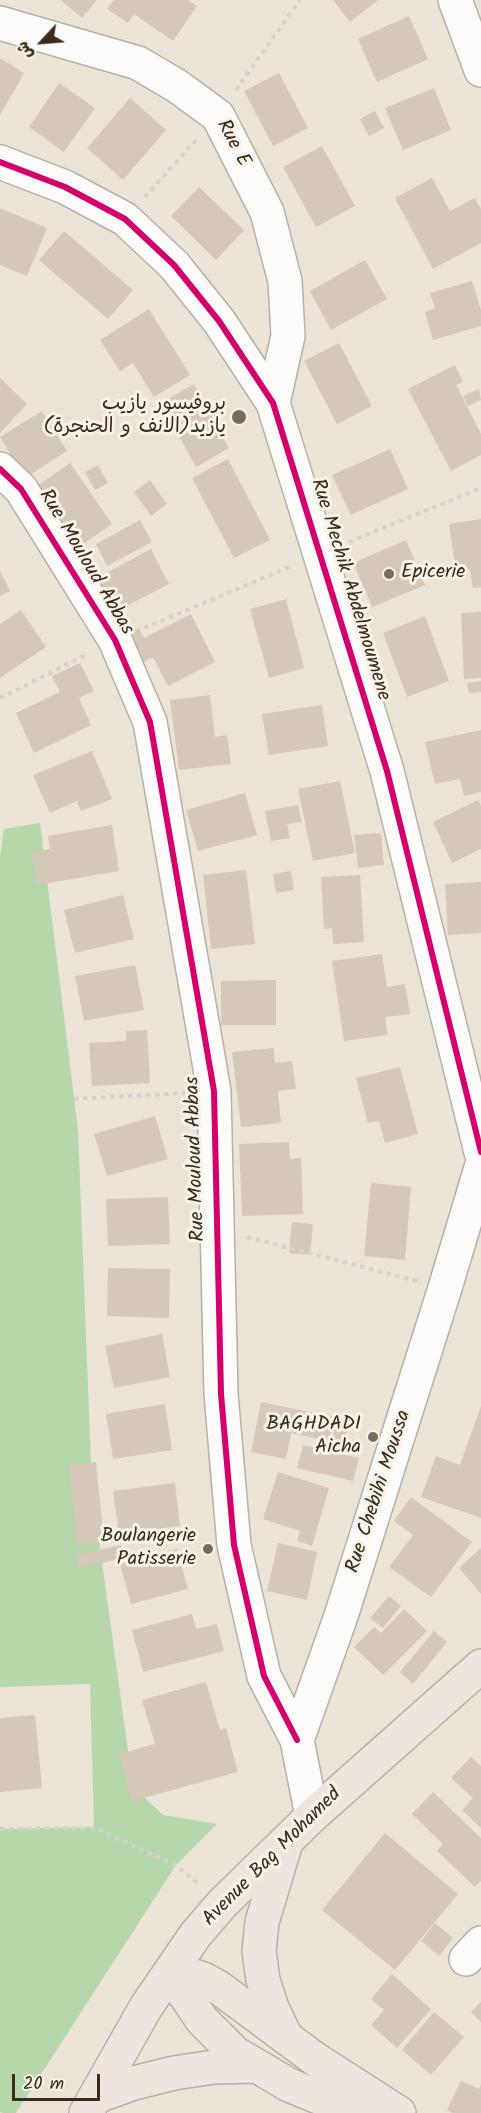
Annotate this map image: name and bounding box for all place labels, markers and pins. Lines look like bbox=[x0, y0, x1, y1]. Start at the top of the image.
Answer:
place label: بروفيسور يازيب يازيد(الانف و الحنجرة) bbox=[44, 394, 226, 441]
marker: بروفيسور يازيب يازيد(الانف و الحنجرة) bbox=[230, 408, 248, 426]
place label: Epicerie bbox=[401, 562, 465, 586]
marker: Epicerie bbox=[382, 567, 396, 581]
place label: BAGHDADI Aicha bbox=[266, 1414, 361, 1461]
marker: BAGHDADI Aicha bbox=[366, 1430, 380, 1444]
place label: Boulangerie Patisserie bbox=[101, 1526, 196, 1573]
marker: Boulangerie Patisserie bbox=[201, 1542, 215, 1556]

